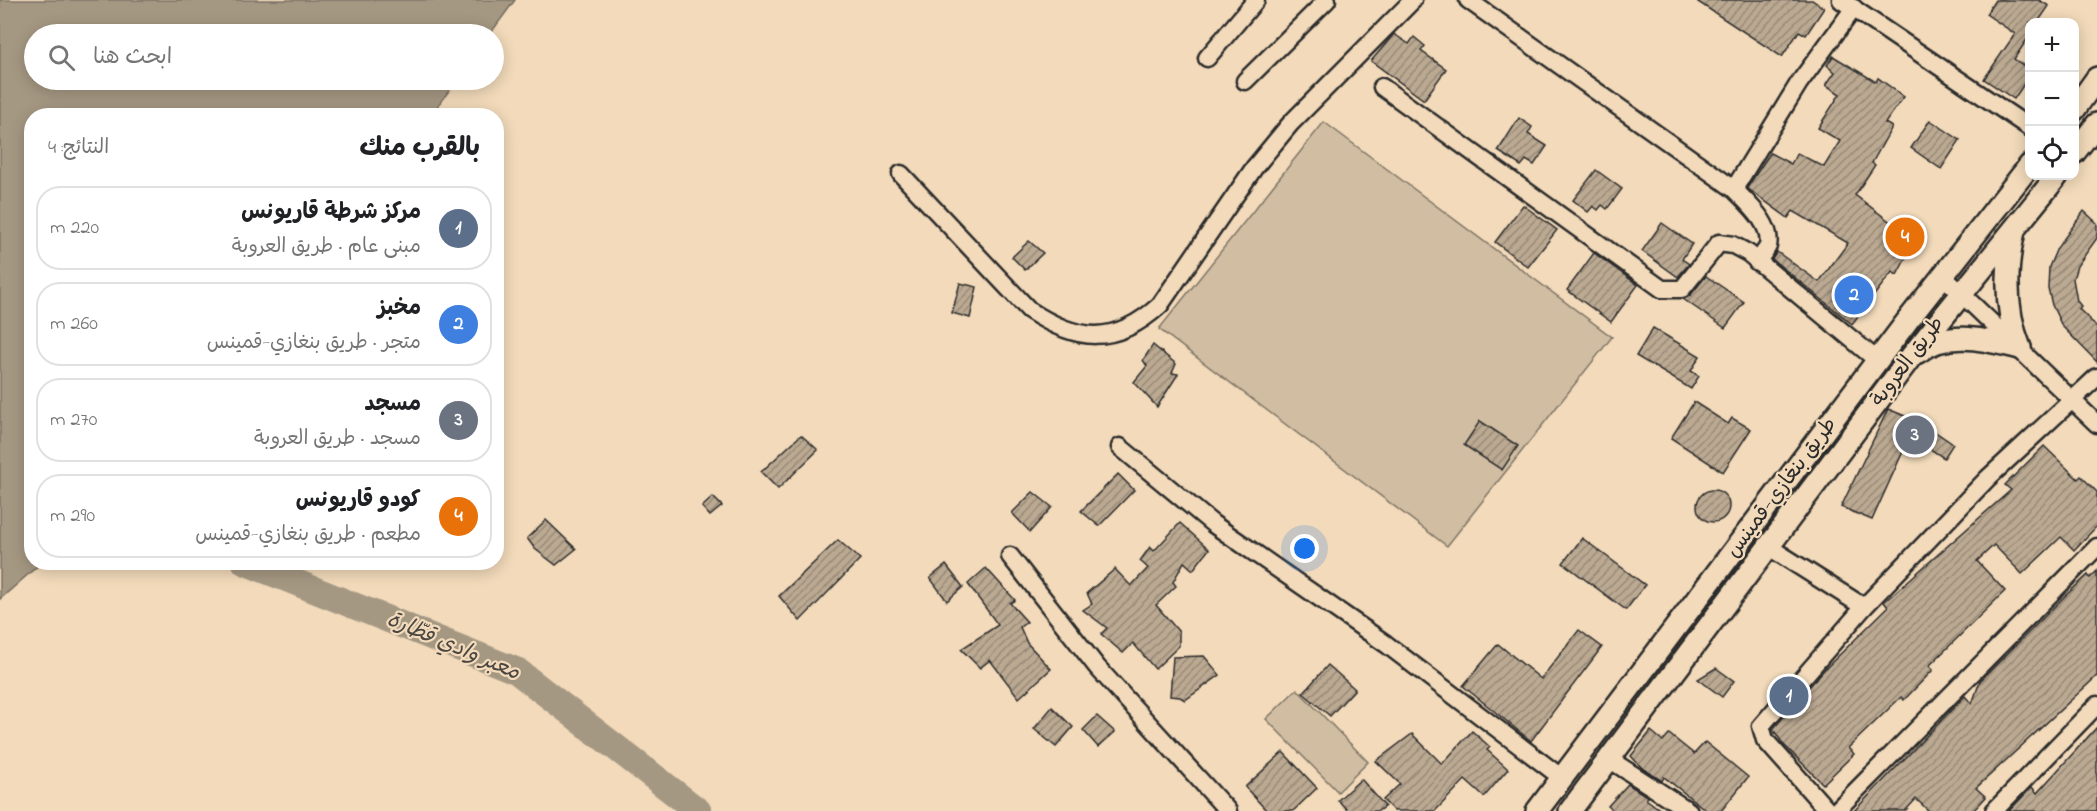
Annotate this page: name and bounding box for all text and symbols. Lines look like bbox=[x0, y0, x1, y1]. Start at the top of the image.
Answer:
map controls bbox=[2025, 18, 2079, 180]
button: + bbox=[2025, 18, 2079, 72]
search box bbox=[24, 24, 504, 90]
icon: search bbox=[45, 41, 78, 74]
text: ابحث هنا bbox=[93, 42, 172, 74]
button: − bbox=[2025, 72, 2079, 126]
button: locate bbox=[2025, 126, 2079, 180]
text: بالقرب منك bbox=[359, 130, 480, 168]
text: النتائج: 4 bbox=[48, 134, 109, 163]
text: مركز شرطة قاريونس bbox=[241, 197, 421, 229]
text: 220 m bbox=[50, 214, 99, 243]
text: 1 bbox=[455, 214, 462, 243]
pin: 4 bbox=[1886, 214, 1924, 260]
text: مبنى عام · طريق العروبة bbox=[232, 233, 421, 262]
pin: 2 bbox=[1834, 272, 1874, 318]
text: مخبز bbox=[378, 293, 421, 325]
text: 260 m bbox=[50, 310, 98, 339]
text: 2 bbox=[454, 310, 463, 339]
street label: طريق العروبة bbox=[1864, 310, 1952, 414]
text: متجر · طريق بنغازي-قمينس bbox=[207, 329, 421, 358]
text: مسجد bbox=[365, 389, 421, 421]
text: 270 m bbox=[50, 406, 97, 435]
text: 3 bbox=[454, 406, 463, 435]
street label: طريق بنغازي-قمينس bbox=[1719, 412, 1845, 564]
pin: 3 bbox=[1896, 412, 1934, 458]
text: مسجد · طريق العروبة bbox=[254, 425, 421, 454]
text: كودو قاريونس bbox=[296, 485, 421, 517]
text: 290 m bbox=[50, 502, 95, 531]
text: 4 bbox=[454, 502, 463, 531]
text: مطعم · طريق بنغازي-قمينس bbox=[195, 521, 421, 550]
your location bbox=[1290, 534, 1319, 563]
water label: معبر وادي قطّارة bbox=[381, 605, 525, 690]
pin: 1 bbox=[1770, 674, 1808, 718]

